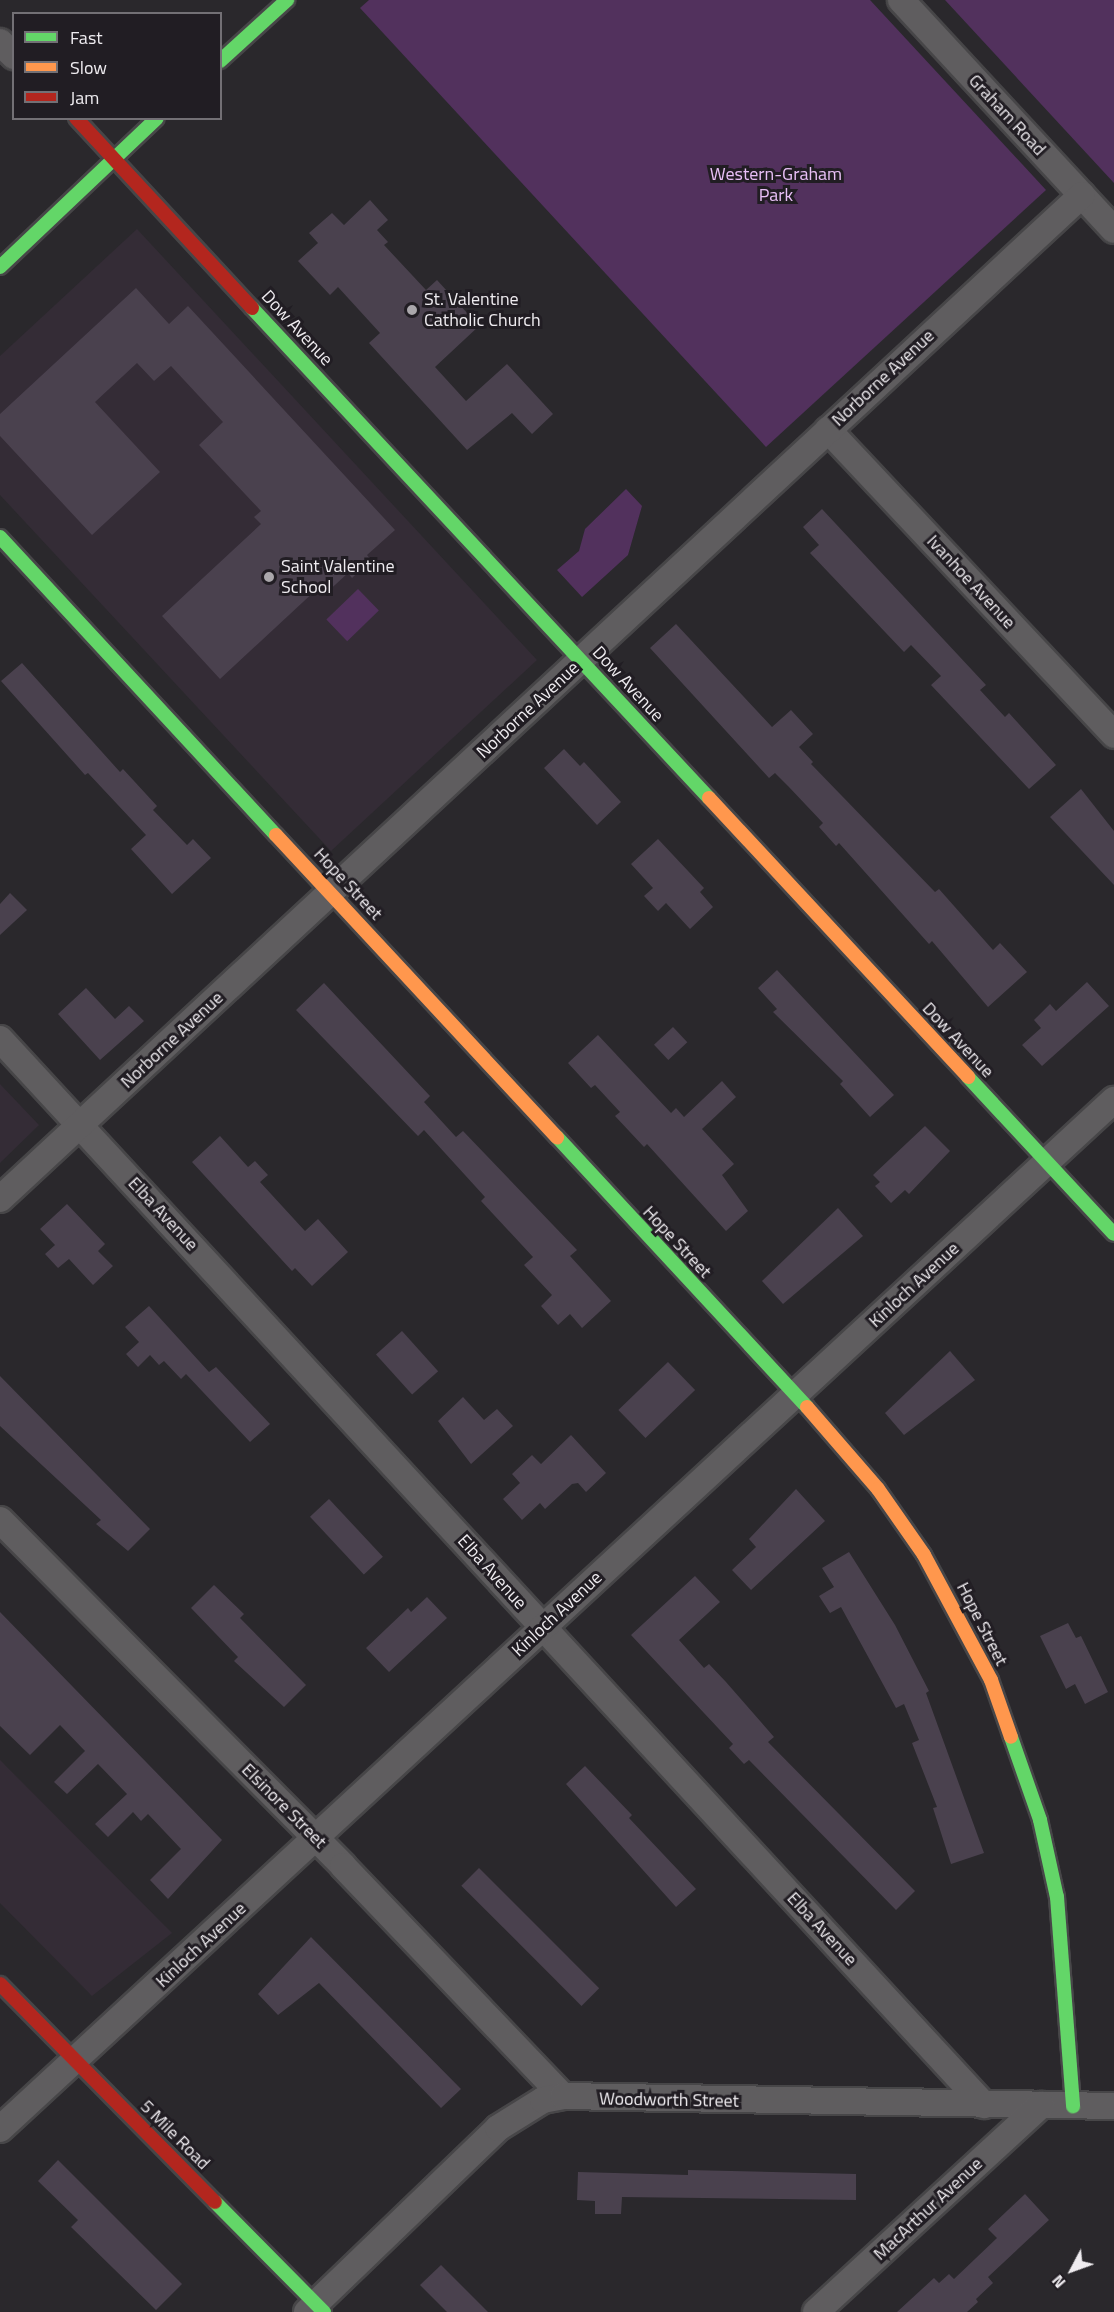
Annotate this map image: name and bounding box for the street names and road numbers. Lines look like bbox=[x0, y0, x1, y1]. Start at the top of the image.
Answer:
street label: Graham Road bbox=[964, 70, 1050, 160]
street label: Dow Avenue bbox=[257, 286, 337, 370]
street label: Norborne Avenue bbox=[827, 325, 939, 431]
street label: Ivanhoe Avenue bbox=[922, 531, 1020, 633]
street label: Dow Avenue bbox=[588, 642, 668, 726]
street label: Norborne Avenue bbox=[472, 657, 584, 763]
street label: Hope Street bbox=[309, 844, 387, 924]
street label: Norborne Avenue bbox=[116, 987, 228, 1093]
street label: Dow Avenue bbox=[918, 998, 998, 1082]
street label: Elba Avenue bbox=[123, 1173, 203, 1255]
street label: Hope Street bbox=[638, 1202, 716, 1282]
street label: Kinloch Avenue bbox=[864, 1238, 964, 1332]
street label: Elba Avenue bbox=[453, 1530, 531, 1614]
street label: Kinloch Avenue bbox=[507, 1567, 607, 1661]
street label: Hope Street bbox=[952, 1579, 1012, 1669]
street label: Elsinore Street bbox=[237, 1759, 331, 1853]
street label: Elba Avenue bbox=[782, 1888, 862, 1970]
street label: Kinloch Avenue bbox=[151, 1898, 251, 1992]
street label: Woodworth Street bbox=[599, 2088, 739, 2112]
street label: 5 Mile Road bbox=[136, 2096, 214, 2174]
street label: MacArthur Avenue bbox=[869, 2153, 987, 2265]

